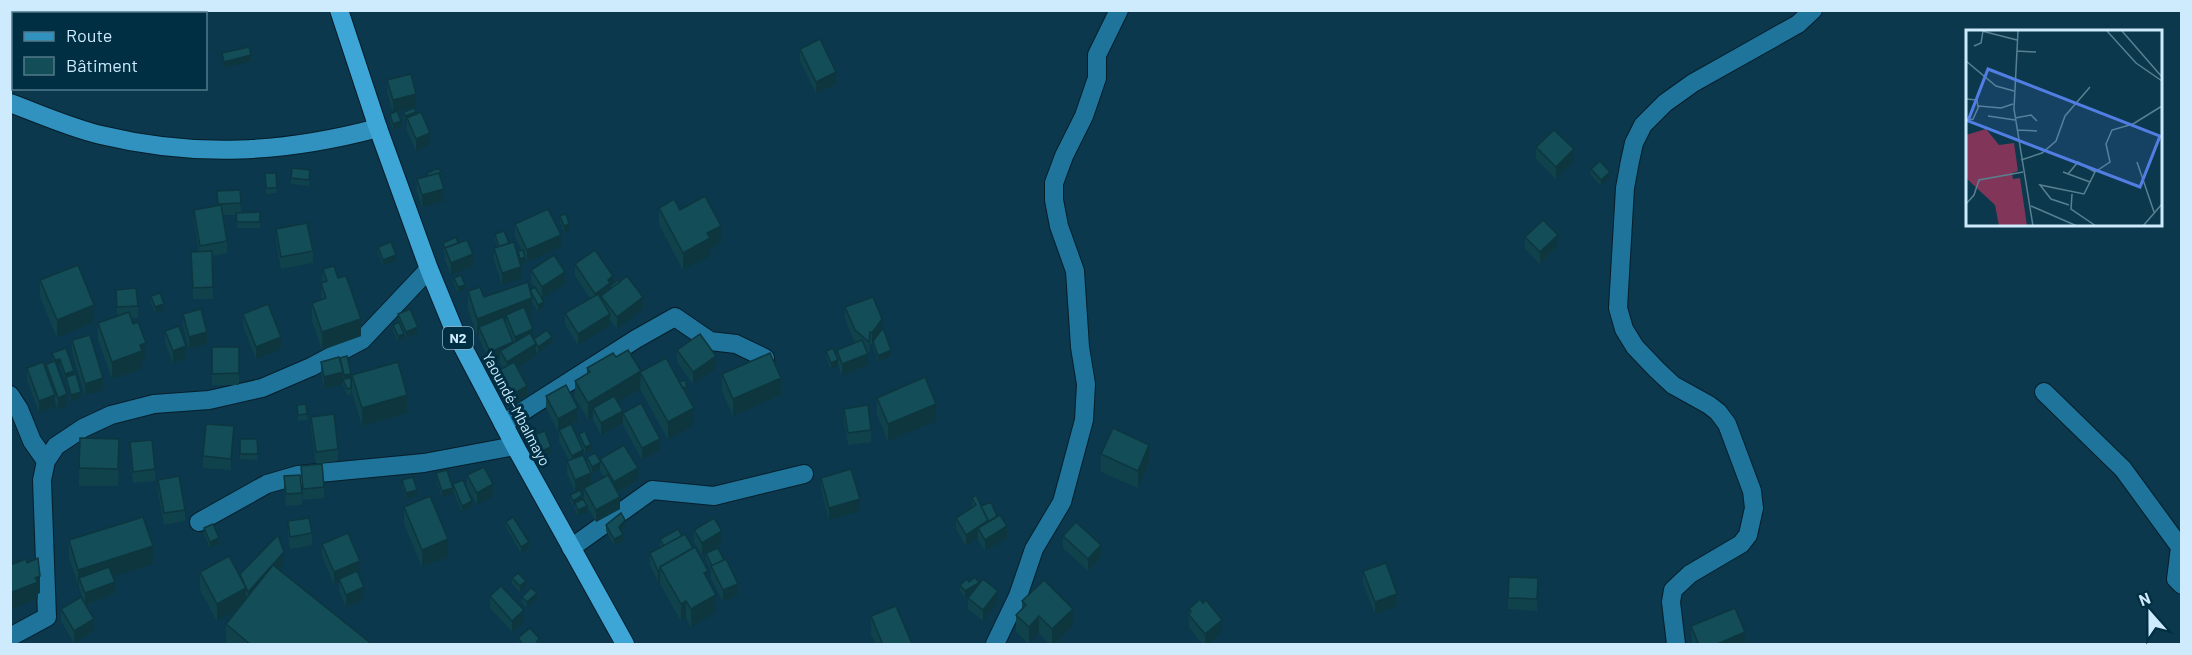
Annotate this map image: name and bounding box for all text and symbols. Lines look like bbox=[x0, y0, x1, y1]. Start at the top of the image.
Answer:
legend bbox=[12, 12, 207, 90]
text: Route bbox=[66, 24, 112, 46]
inset map bbox=[1966, 30, 2162, 226]
text: Bâtiment bbox=[66, 54, 138, 76]
road number: N2 bbox=[443, 327, 473, 349]
street label: Yaoundé-Mbalmayo bbox=[479, 348, 555, 469]
north arrow bbox=[2120, 583, 2180, 643]
text: N bbox=[2136, 588, 2153, 609]

